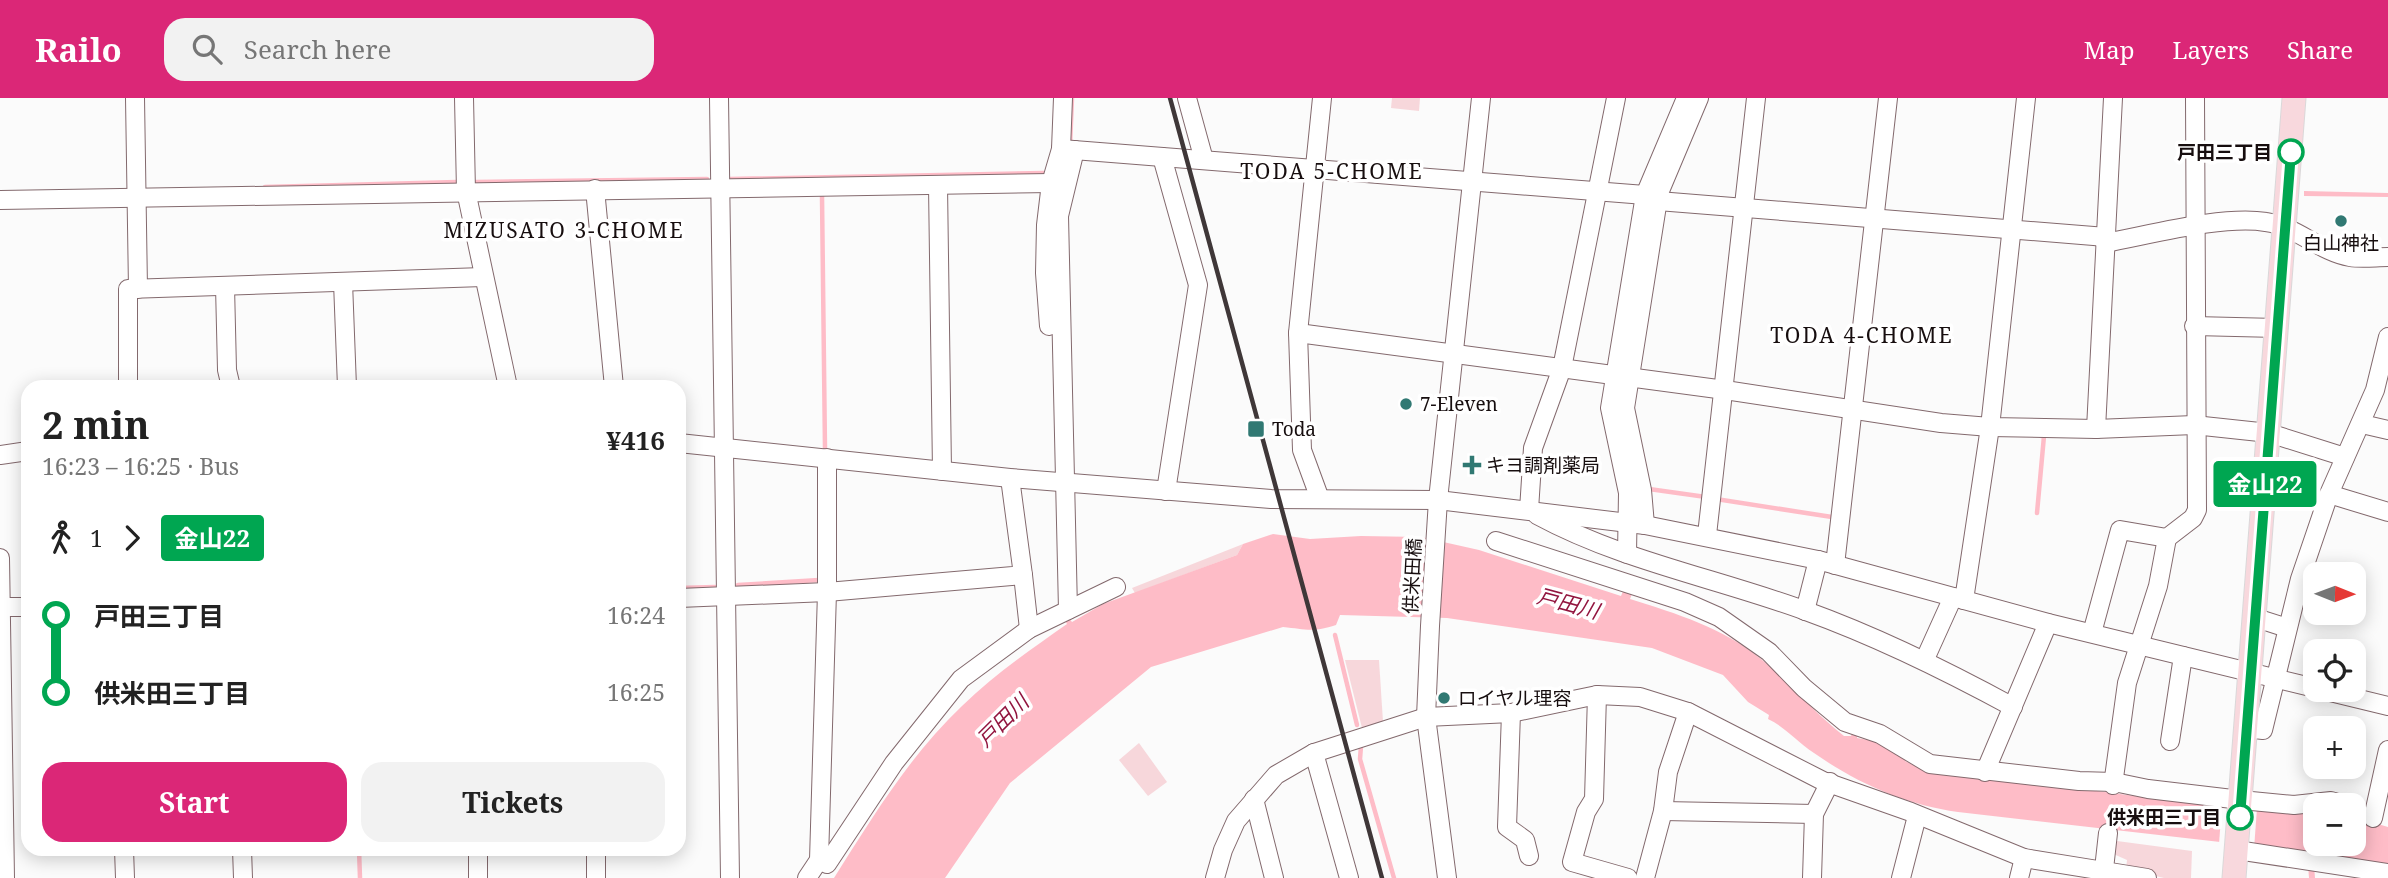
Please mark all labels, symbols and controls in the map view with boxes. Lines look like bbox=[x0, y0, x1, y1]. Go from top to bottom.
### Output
search box bbox=[164, 18, 654, 81]
text: Railo bbox=[35, 27, 122, 72]
icon: search bbox=[188, 30, 226, 68]
text: Search here bbox=[244, 31, 391, 67]
text: Map bbox=[2084, 33, 2135, 66]
text: Layers bbox=[2173, 33, 2249, 66]
text: Share bbox=[2287, 33, 2353, 66]
place label: 戸田三丁目 bbox=[2177, 139, 2272, 165]
marker: 戸田三丁目 bbox=[2278, 139, 2304, 165]
district label: TODA 5-CHOME bbox=[1240, 157, 1424, 185]
marker: 白山神社 bbox=[2333, 213, 2349, 229]
district label: MIZUSATO 3-CHOME bbox=[443, 216, 685, 244]
place label: 白山神社 bbox=[2303, 230, 2379, 256]
district label: TODA 4-CHOME bbox=[1770, 321, 1954, 349]
place label: 7-Eleven bbox=[1420, 391, 1498, 417]
marker: 7-Eleven bbox=[1398, 396, 1414, 412]
text: 2 min bbox=[42, 398, 150, 450]
place label: Toda bbox=[1272, 416, 1316, 442]
marker: Toda bbox=[1246, 419, 1266, 439]
text: ¥416 bbox=[606, 422, 665, 458]
text: 16:23 – 16:25 · Bus bbox=[42, 450, 239, 482]
place label: キヨ調剤薬局 bbox=[1486, 452, 1600, 478]
marker: キヨ調剤薬局 bbox=[1464, 457, 1480, 473]
line badge: 金山22 bbox=[2216, 461, 2314, 507]
text: 金山22 bbox=[2227, 467, 2303, 500]
icon: walk bbox=[42, 519, 80, 557]
icon: forward bbox=[113, 519, 151, 557]
text: 金山22 bbox=[175, 521, 250, 554]
text: 1 bbox=[90, 522, 103, 554]
street label: 供米田橋 bbox=[1397, 537, 1427, 615]
north arrow bbox=[2303, 562, 2366, 625]
map controls bbox=[2303, 562, 2366, 856]
water label: 戸田川 bbox=[1534, 581, 1604, 625]
text: 戸田三丁目 bbox=[94, 598, 224, 634]
text: 16:24 bbox=[607, 599, 665, 631]
button: locate bbox=[2303, 639, 2366, 702]
text: 供米田三丁目 bbox=[94, 675, 250, 711]
text: 16:25 bbox=[607, 676, 665, 708]
place label: ロイヤル理容 bbox=[1458, 685, 1571, 711]
water label: 戸田川 bbox=[970, 687, 1036, 752]
marker: ロイヤル理容 bbox=[1436, 690, 1452, 706]
button: + bbox=[2303, 716, 2366, 779]
button: Start bbox=[42, 762, 347, 842]
button: Tickets bbox=[361, 762, 665, 842]
button: − bbox=[2303, 793, 2366, 856]
place label: 供米田三丁目 bbox=[2107, 804, 2221, 830]
marker: 供米田三丁目 bbox=[2227, 804, 2253, 830]

